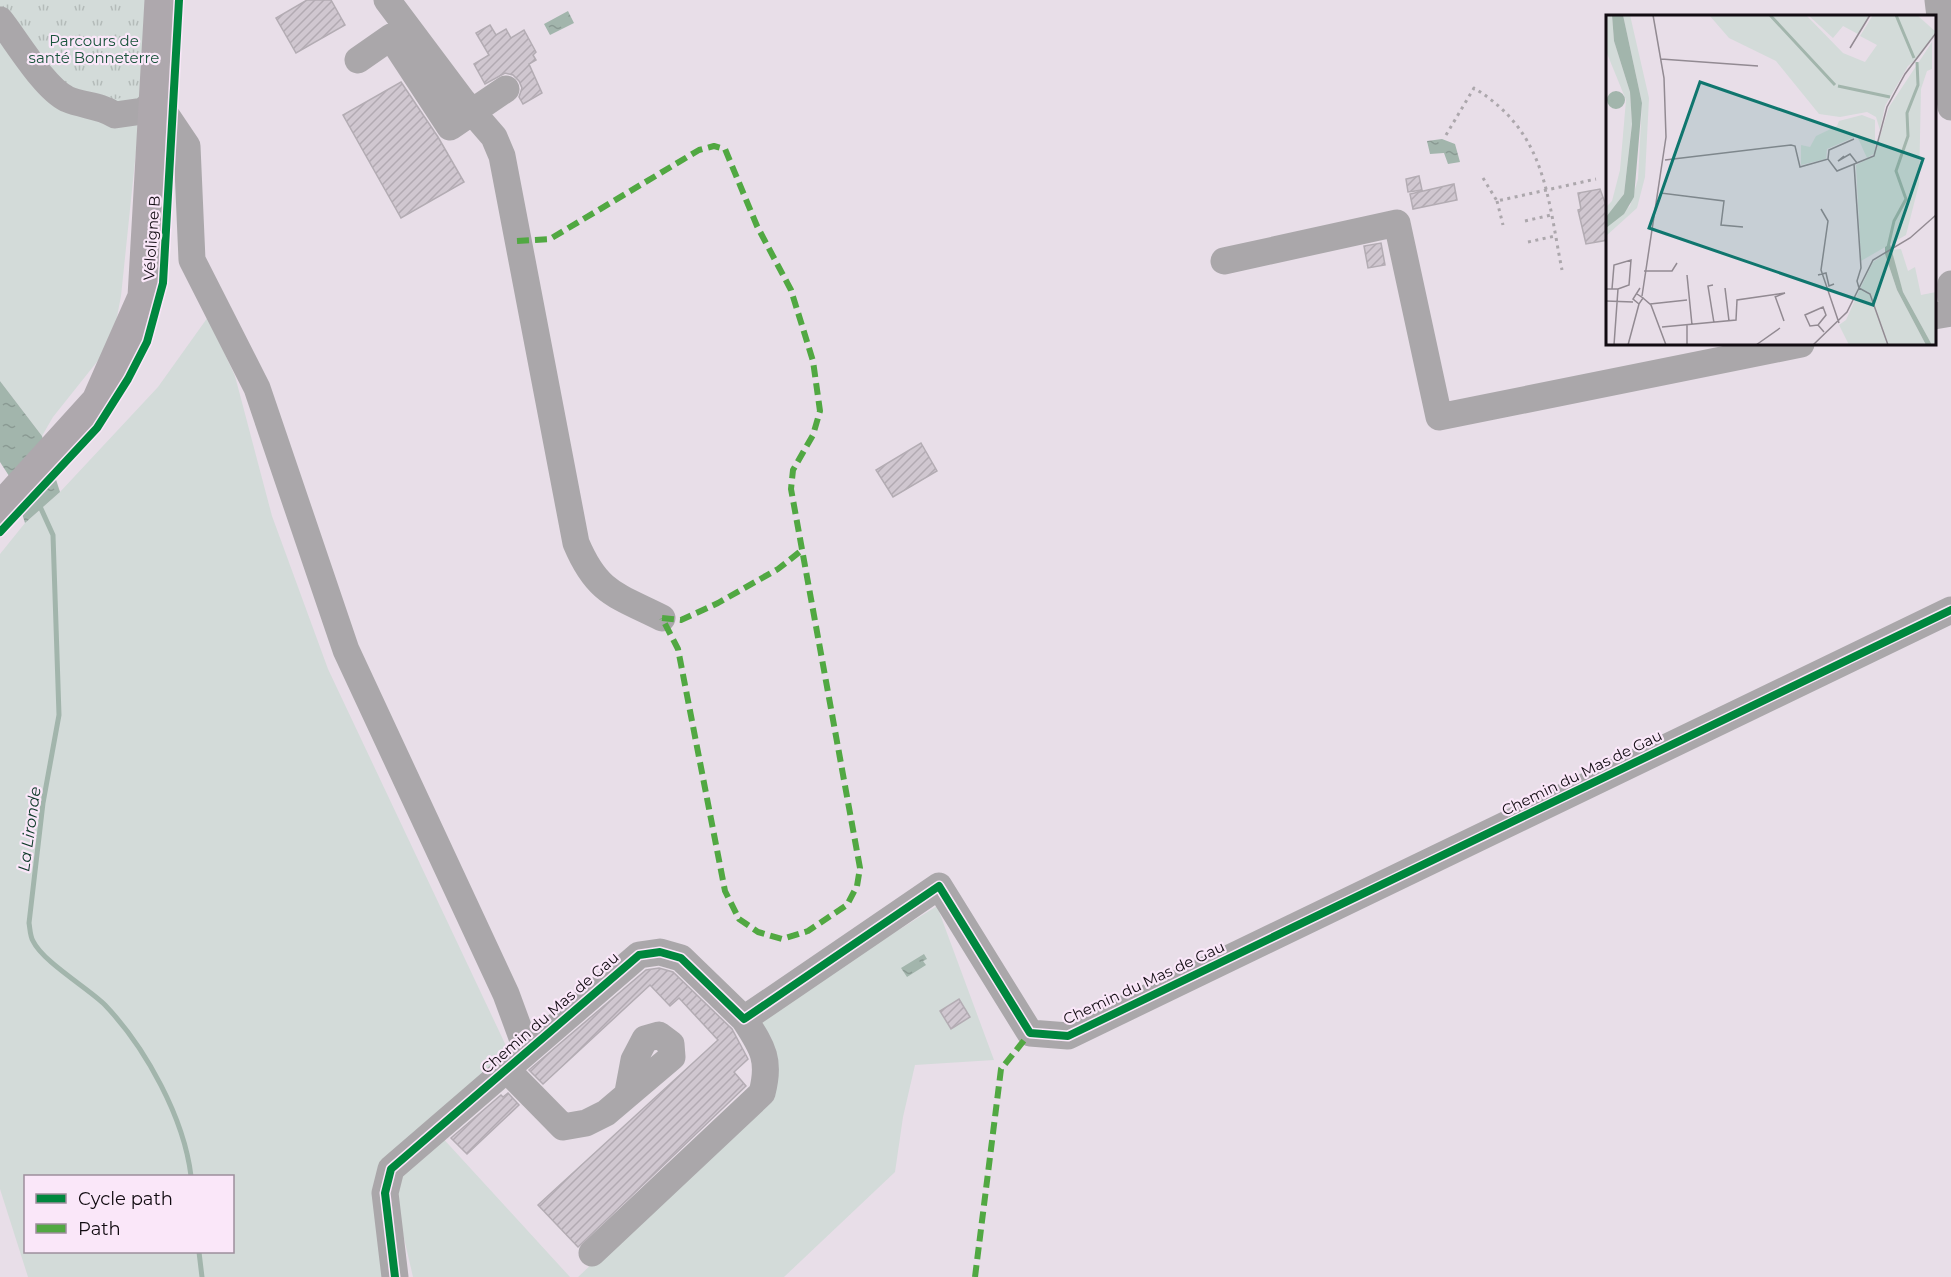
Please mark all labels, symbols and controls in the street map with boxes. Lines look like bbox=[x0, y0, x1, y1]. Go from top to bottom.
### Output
inset map bbox=[1606, 15, 1936, 345]
park label: Parcours de santé Bonneterre bbox=[29, 31, 159, 67]
street label: Véloligne B bbox=[139, 195, 164, 281]
street label: Chemin du Mas de Gau bbox=[1498, 725, 1665, 820]
water label: La Lironde bbox=[14, 785, 45, 873]
street label: Chemin du Mas de Gau bbox=[1060, 937, 1228, 1028]
street label: Chemin du Mas de Gau bbox=[477, 948, 622, 1078]
legend bbox=[24, 1175, 234, 1253]
text: Cycle path bbox=[78, 1188, 173, 1210]
text: Path bbox=[78, 1218, 121, 1240]

